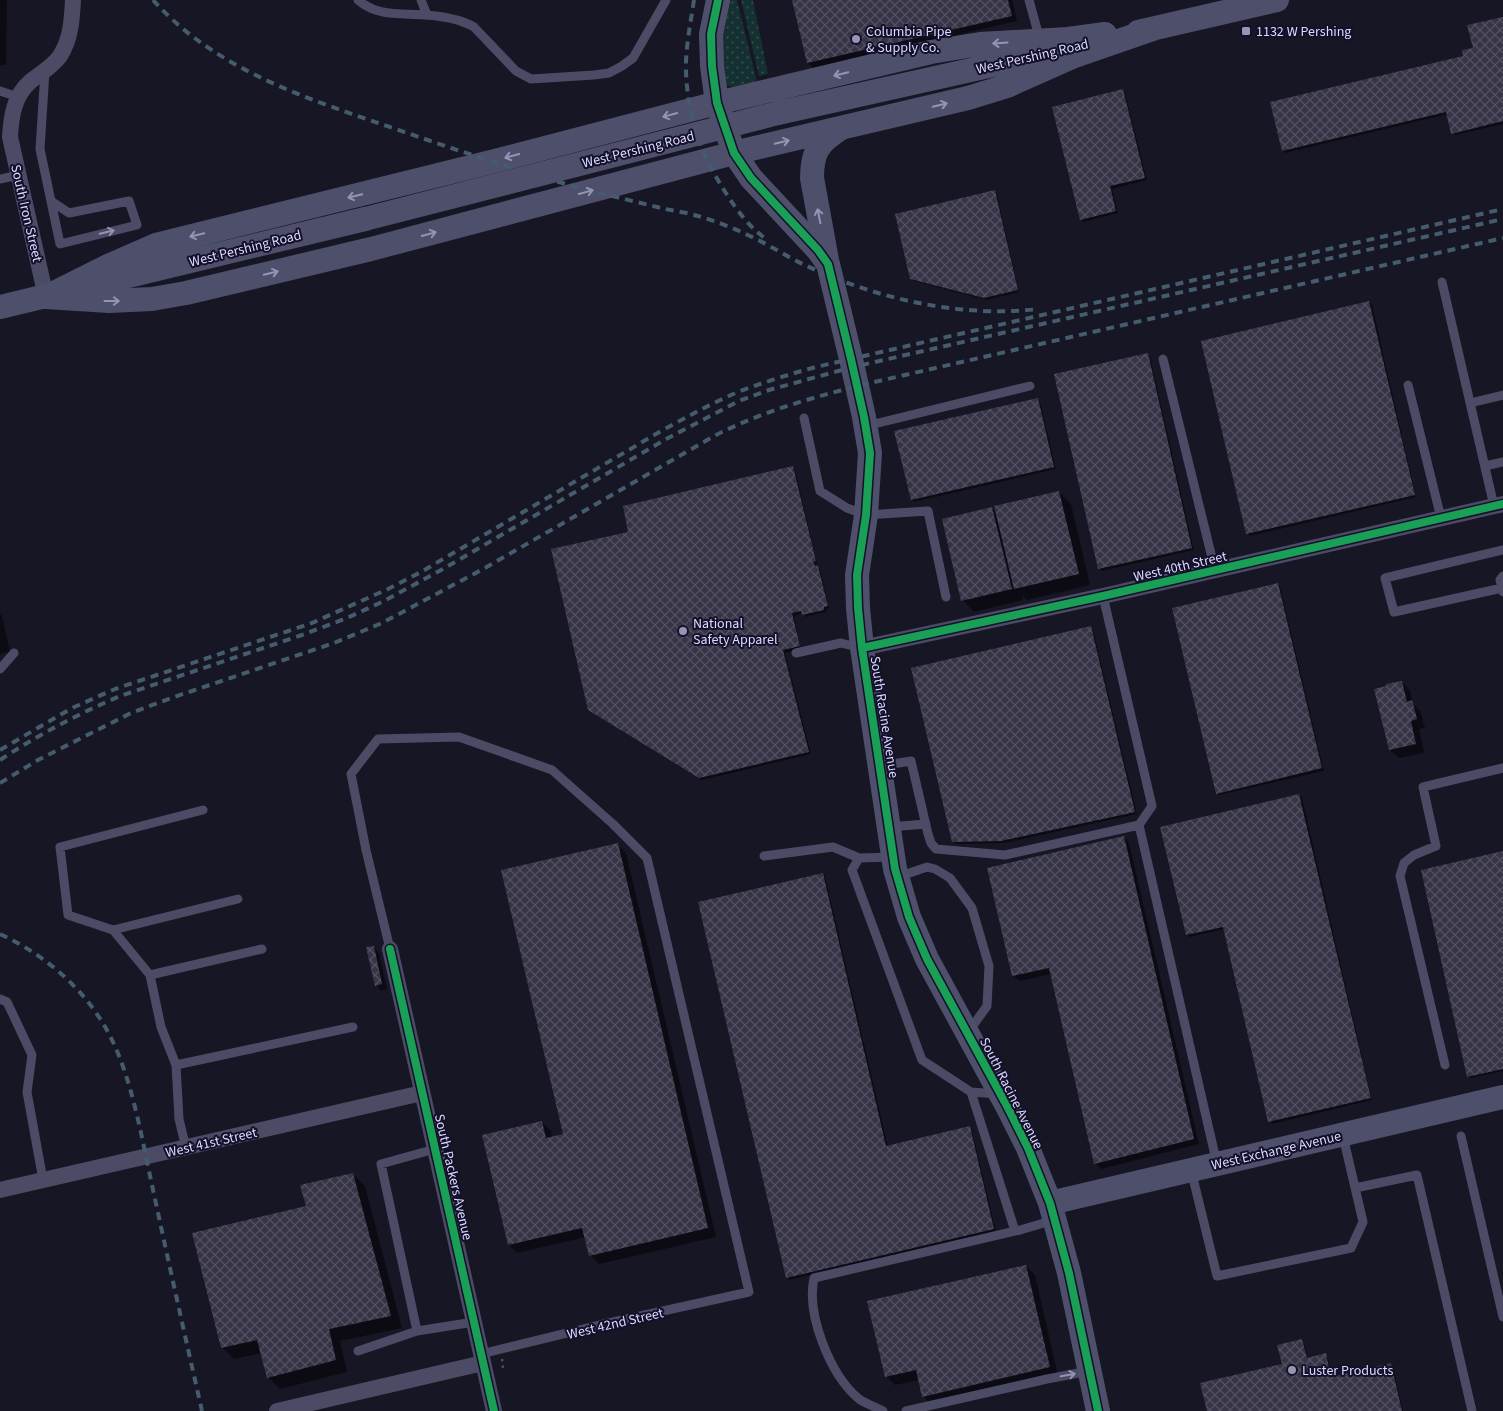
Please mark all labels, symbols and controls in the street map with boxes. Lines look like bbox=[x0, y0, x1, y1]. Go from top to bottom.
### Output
place label: Columbia Pipe & Supply Co. bbox=[866, 22, 952, 58]
place label: 1132 W Pershing bbox=[1256, 22, 1351, 42]
marker: 1132 W Pershing bbox=[1240, 25, 1252, 37]
marker: Columbia Pipe & Supply Co. bbox=[850, 33, 862, 45]
street label: West Pershing Road bbox=[974, 34, 1090, 80]
one-way arrow bbox=[993, 39, 1009, 48]
one-way arrow bbox=[834, 70, 850, 79]
one-way arrow bbox=[931, 100, 947, 109]
one-way arrow bbox=[662, 111, 678, 120]
street label: West Pershing Road bbox=[580, 126, 696, 174]
one-way arrow bbox=[773, 137, 789, 146]
one-way arrow bbox=[505, 152, 521, 161]
street label: South Iron Street bbox=[5, 163, 47, 264]
one-way arrow bbox=[578, 187, 594, 196]
one-way arrow bbox=[347, 192, 363, 201]
one-way arrow bbox=[813, 209, 823, 225]
street label: West Pershing Road bbox=[187, 225, 303, 273]
one-way arrow bbox=[99, 227, 115, 236]
one-way arrow bbox=[421, 228, 437, 238]
one-way arrow bbox=[190, 231, 206, 240]
one-way arrow bbox=[263, 268, 279, 277]
one-way arrow bbox=[104, 296, 120, 306]
street label: West 40th Street bbox=[1132, 546, 1229, 587]
place label: National Safety Apparel bbox=[693, 614, 778, 650]
marker: National Safety Apparel bbox=[677, 625, 689, 637]
street label: South Racine Avenue bbox=[865, 655, 904, 780]
street label: South Racine Avenue bbox=[974, 1034, 1048, 1153]
street label: South Packers Avenue bbox=[429, 1112, 477, 1242]
street label: West 41st Street bbox=[164, 1123, 259, 1163]
street label: West Exchange Avenue bbox=[1209, 1126, 1343, 1176]
street label: West 42nd Street bbox=[565, 1303, 666, 1345]
place label: Luster Products bbox=[1302, 1361, 1393, 1381]
marker: Luster Products bbox=[1286, 1364, 1298, 1376]
one-way arrow bbox=[1060, 1369, 1076, 1379]

